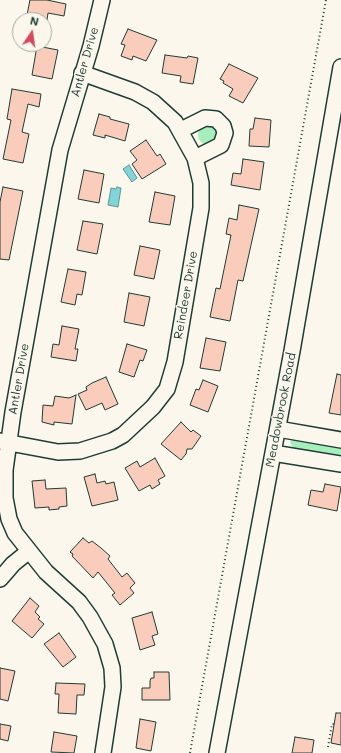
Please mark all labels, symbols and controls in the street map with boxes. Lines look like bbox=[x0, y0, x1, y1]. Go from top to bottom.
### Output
north arrow bbox=[12, 12, 52, 52]
text: N bbox=[29, 13, 40, 29]
street label: Antler Drive bbox=[68, 25, 102, 99]
street label: Reindeer Drive bbox=[171, 250, 201, 340]
street label: Antler Drive bbox=[6, 342, 32, 416]
street label: Meadowbrook Road bbox=[263, 351, 299, 469]

